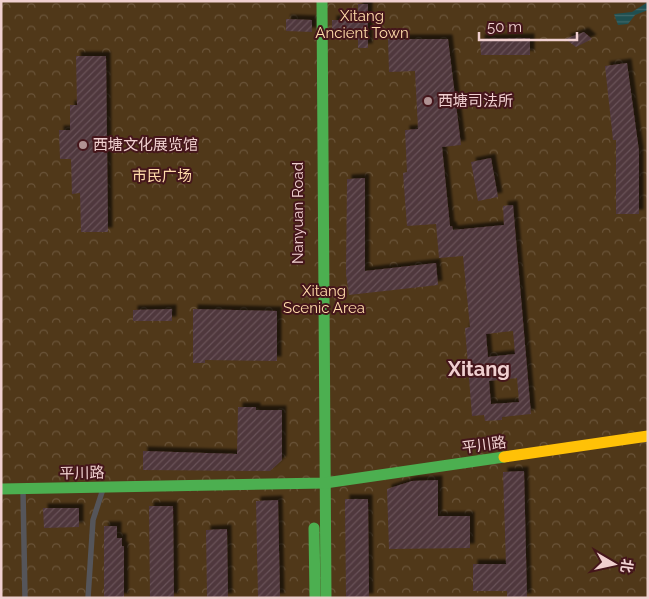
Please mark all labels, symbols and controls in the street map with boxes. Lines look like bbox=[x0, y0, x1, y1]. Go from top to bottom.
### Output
park label: Xitang Ancient Town bbox=[315, 7, 409, 42]
scale bar bbox=[479, 10, 576, 42]
text: 50 m bbox=[487, 18, 522, 36]
place label: 西塘司法所 bbox=[438, 92, 513, 110]
marker: 西塘司法所 bbox=[422, 95, 434, 107]
place label: 西塘文化展览馆 bbox=[93, 136, 198, 154]
marker: 西塘文化展览馆 bbox=[77, 139, 89, 151]
street label: Nanyuan Road bbox=[289, 162, 307, 264]
park label: 市民广场 bbox=[132, 167, 192, 185]
park label: Xitang Scenic Area bbox=[283, 282, 365, 317]
district label: Xitang bbox=[447, 357, 510, 381]
street label: 平川路 bbox=[460, 433, 508, 457]
street label: 平川路 bbox=[59, 464, 105, 482]
north arrow bbox=[589, 539, 639, 589]
text: 北 bbox=[618, 558, 636, 574]

